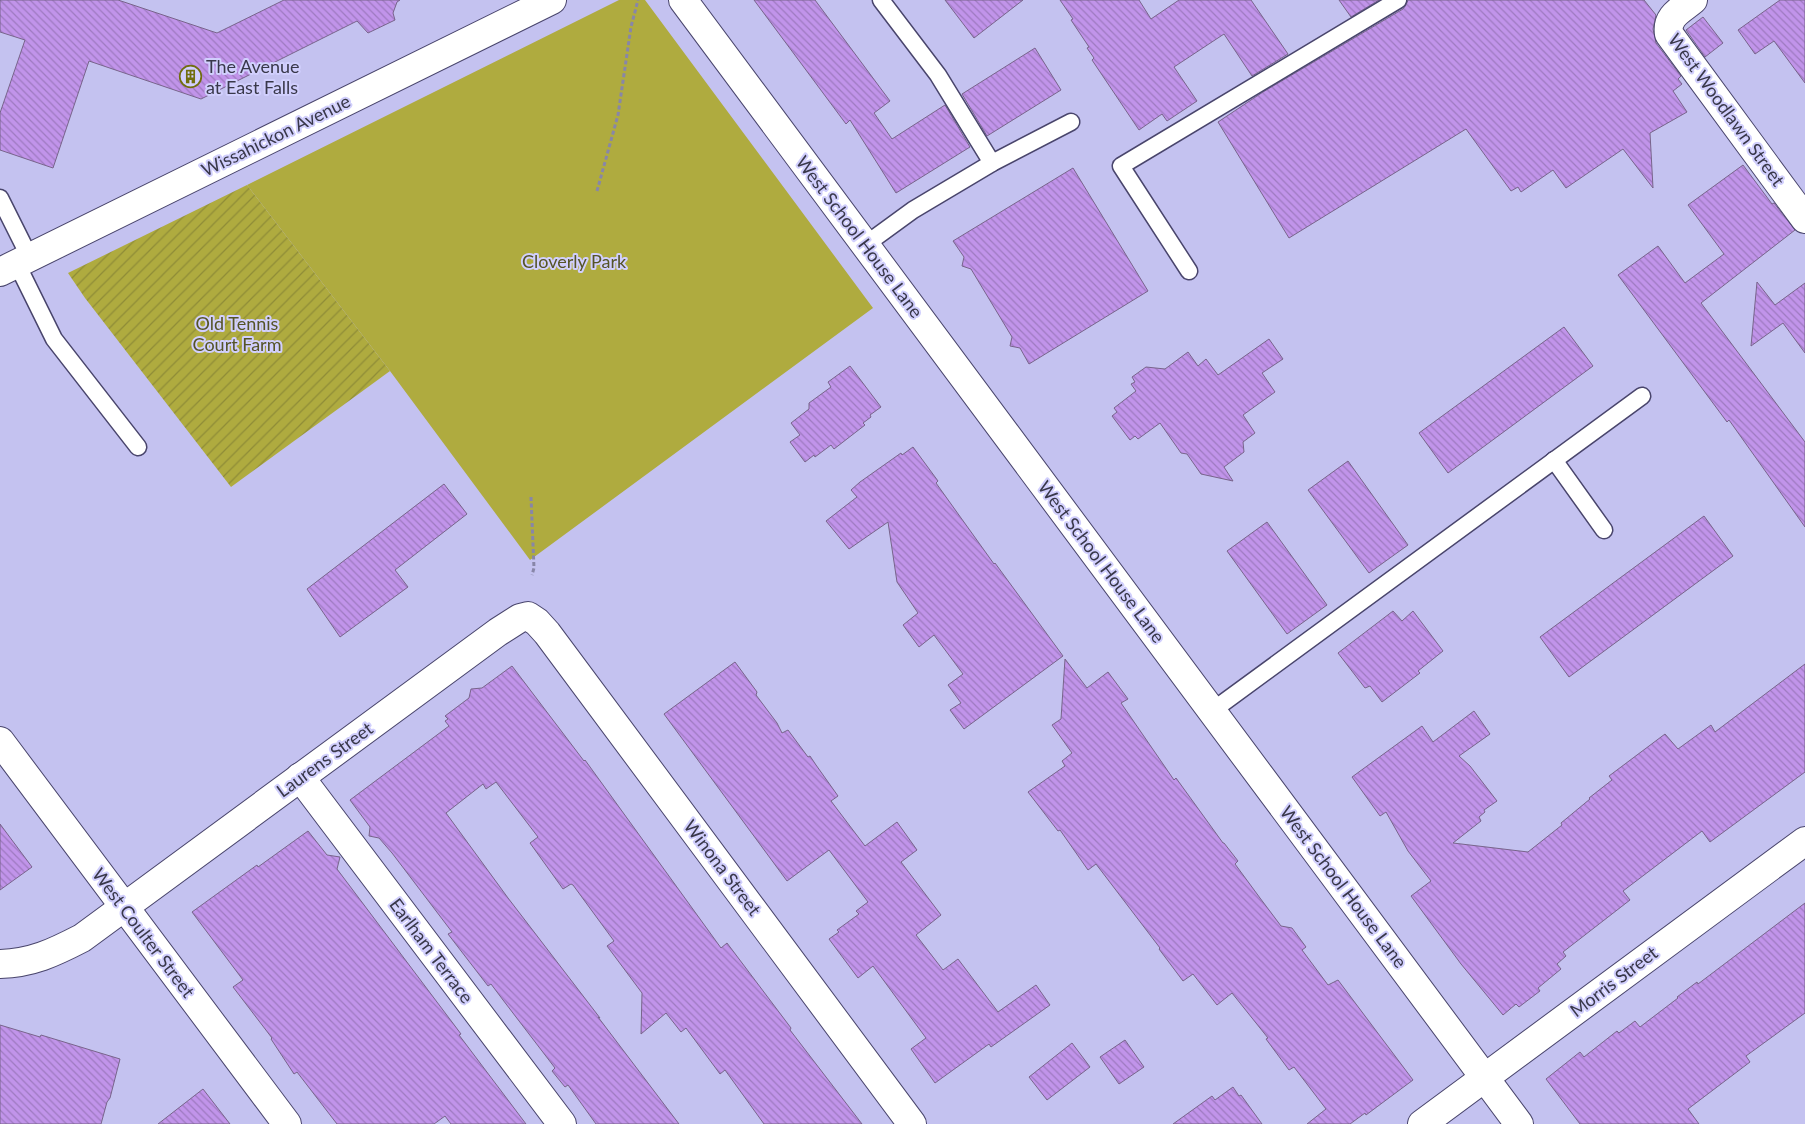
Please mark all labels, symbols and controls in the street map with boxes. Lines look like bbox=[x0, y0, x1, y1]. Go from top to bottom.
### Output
street label: West Woodlawn Street bbox=[1664, 29, 1790, 190]
place label: The Avenue at East Falls bbox=[206, 55, 300, 98]
building icon: The Avenue at East Falls bbox=[178, 65, 202, 89]
street label: Wissahickon Avenue bbox=[198, 90, 354, 181]
street label: West School House Lane bbox=[792, 151, 928, 322]
park label: Cloverly Park bbox=[522, 250, 627, 272]
park label: Old Tennis Court Farm bbox=[193, 312, 281, 355]
street label: West School House Lane bbox=[1034, 476, 1170, 647]
street label: Laurens Street bbox=[272, 717, 377, 802]
street label: West School House Lane bbox=[1276, 801, 1412, 972]
street label: Winona Street bbox=[680, 815, 766, 920]
street label: West Coulter Street bbox=[88, 863, 200, 1002]
street label: Earlham Terrace bbox=[385, 894, 478, 1007]
street label: Morris Street bbox=[1565, 941, 1662, 1021]

